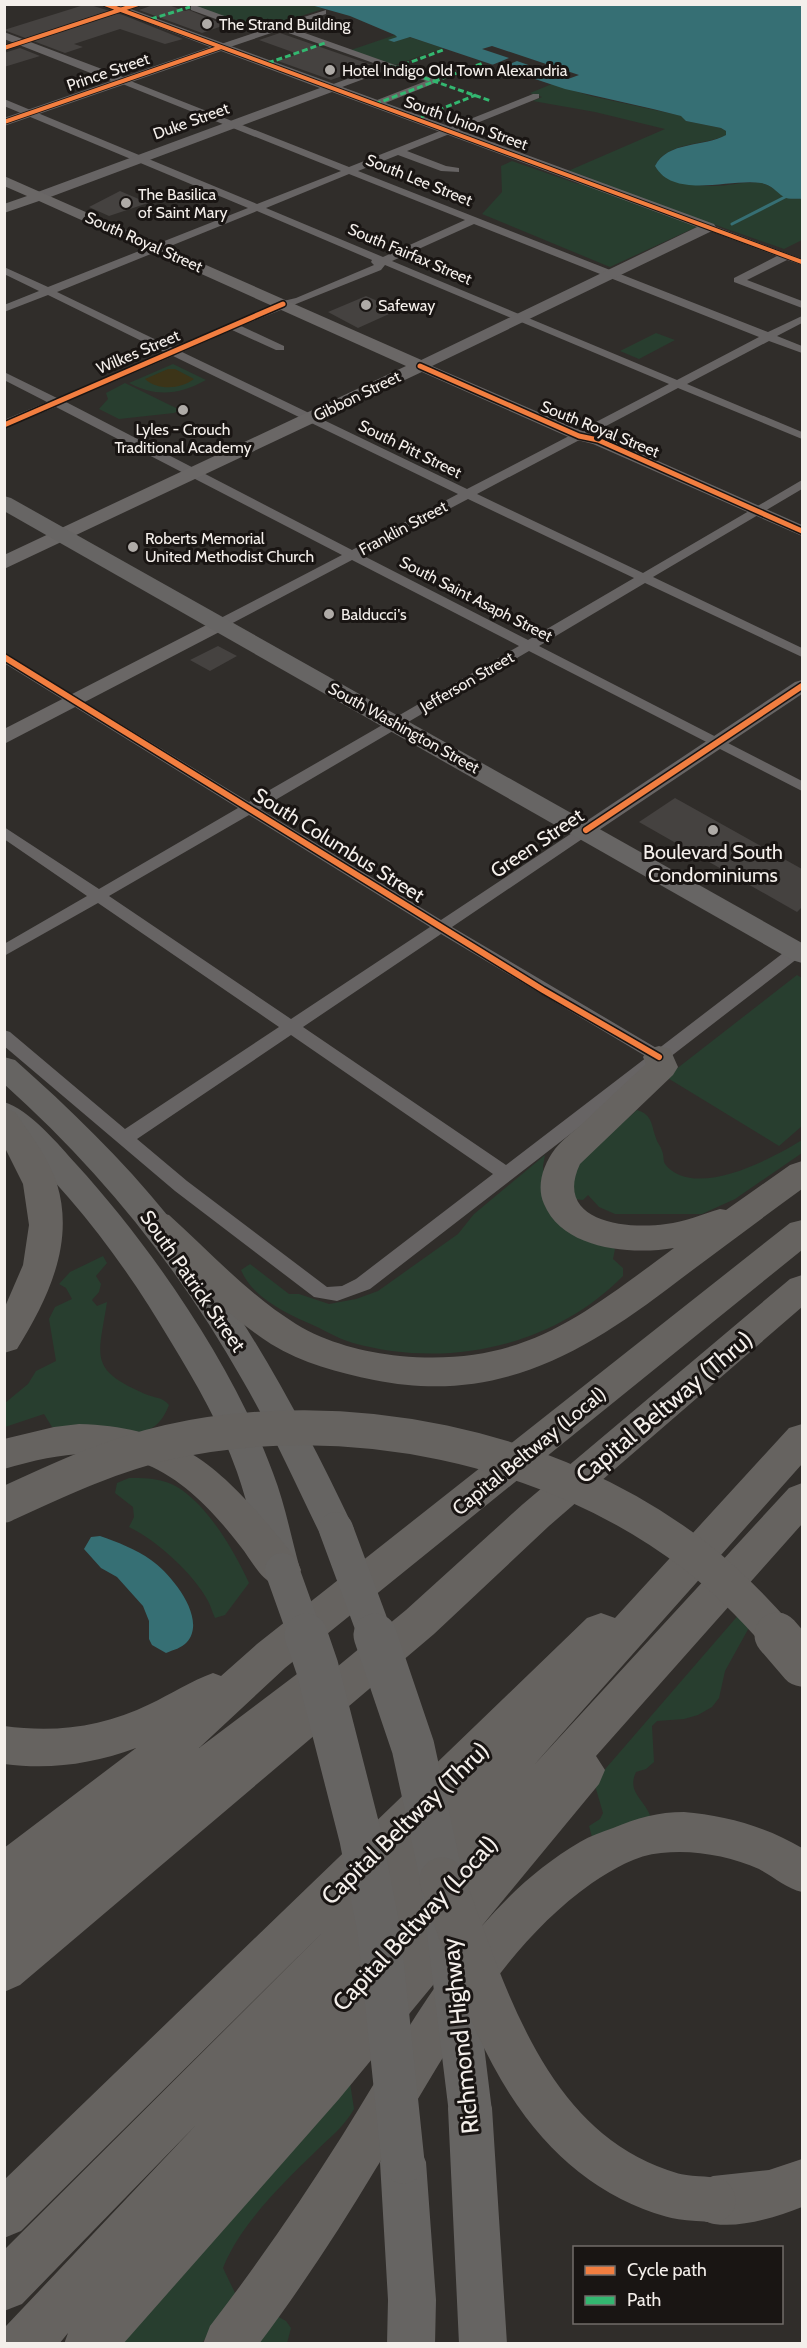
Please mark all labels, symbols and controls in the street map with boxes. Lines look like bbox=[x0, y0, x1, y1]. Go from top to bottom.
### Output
place label: The Strand Building bbox=[219, 15, 352, 34]
marker: The Strand Building bbox=[200, 17, 214, 31]
street label: Prince Street bbox=[64, 49, 153, 95]
place label: Hotel Indigo Old Town Alexandria bbox=[342, 61, 568, 80]
marker: Hotel Indigo Old Town Alexandria bbox=[323, 63, 337, 77]
street label: South Union Street bbox=[402, 92, 531, 154]
street label: Duke Street bbox=[150, 98, 232, 144]
street label: South Lee Street bbox=[363, 150, 476, 210]
place label: The Basilica of Saint Mary bbox=[138, 185, 228, 222]
marker: The Basilica of Saint Mary bbox=[119, 196, 133, 210]
street label: South Royal Street bbox=[82, 208, 206, 277]
street label: South Fairfax Street bbox=[345, 219, 475, 289]
place label: Safeway bbox=[378, 296, 435, 315]
marker: Safeway bbox=[359, 298, 373, 312]
street label: Wilkes Street bbox=[94, 326, 183, 378]
street label: Gibbon Street bbox=[310, 367, 404, 425]
street label: South Royal Street bbox=[538, 397, 663, 462]
marker: Lyles - Crouch Traditional Academy bbox=[176, 403, 190, 417]
street label: South Pitt Street bbox=[355, 416, 465, 482]
place label: Lyles - Crouch Traditional Academy bbox=[114, 420, 252, 457]
street label: Franklin Street bbox=[356, 497, 451, 559]
place label: Roberts Memorial United Methodist Church bbox=[145, 529, 314, 566]
marker: Roberts Memorial United Methodist Church bbox=[126, 540, 140, 554]
street label: South Saint Asaph Street bbox=[396, 552, 556, 646]
place label: Balducci's bbox=[341, 605, 407, 624]
marker: Balducci's bbox=[322, 607, 336, 621]
street label: Jefferson Street bbox=[416, 647, 518, 717]
street label: South Washington Street bbox=[325, 679, 483, 778]
street label: South Columbus Street bbox=[249, 783, 429, 907]
street label: Green Street bbox=[486, 803, 588, 883]
marker: Boulevard South Condominiums bbox=[706, 823, 720, 837]
place label: Boulevard South Condominiums bbox=[643, 840, 783, 887]
street label: South Patrick Street bbox=[135, 1206, 251, 1357]
street label: Capital Beltway (Thru) bbox=[570, 1325, 758, 1489]
street label: Capital Beltway (Local) bbox=[447, 1382, 611, 1520]
street label: Capital Beltway (Thru) bbox=[315, 1736, 495, 1910]
street label: Capital Beltway (Local) bbox=[326, 1829, 504, 2017]
street label: Richmond Highway bbox=[435, 1937, 485, 2135]
legend bbox=[573, 2246, 783, 2324]
text: Cycle path bbox=[627, 2259, 707, 2281]
text: Path bbox=[627, 2289, 661, 2311]

